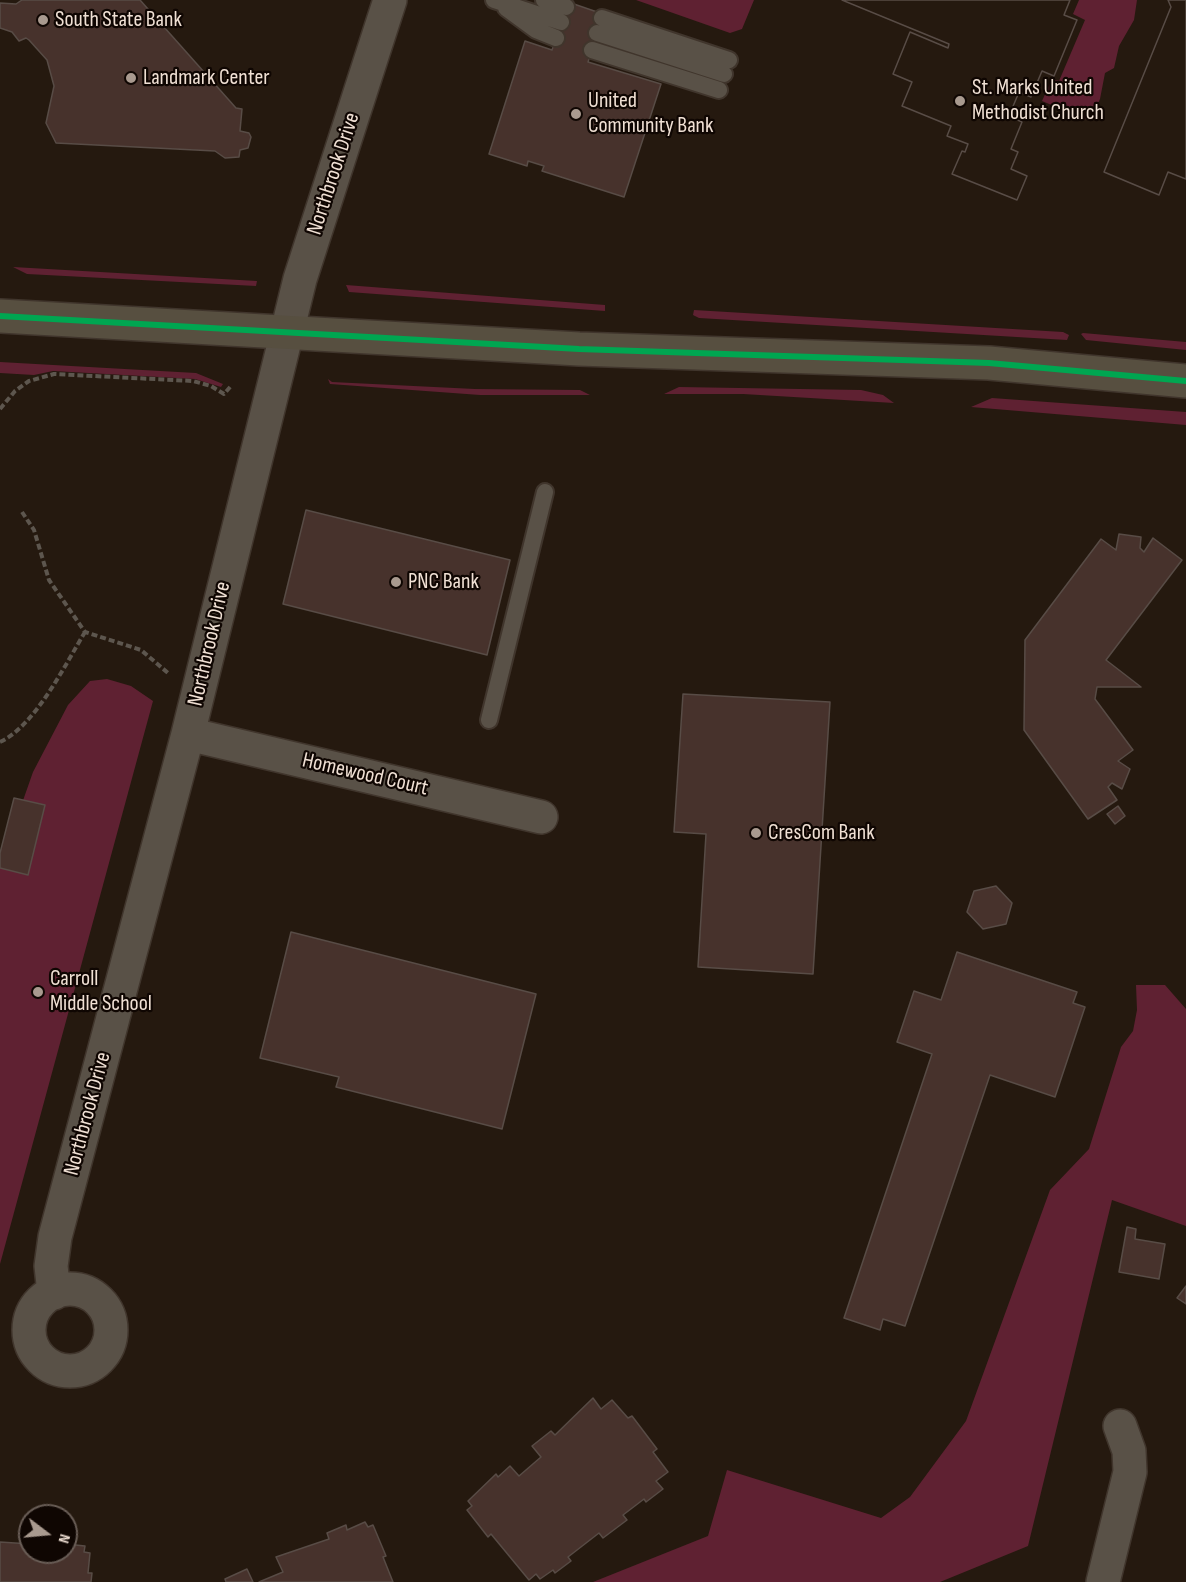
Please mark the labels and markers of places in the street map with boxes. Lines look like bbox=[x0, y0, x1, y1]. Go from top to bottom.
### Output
place label: South State Bank bbox=[55, 7, 182, 33]
marker: South State Bank bbox=[36, 13, 50, 27]
place label: Landmark Center bbox=[143, 65, 270, 91]
marker: Landmark Center bbox=[124, 71, 138, 85]
place label: St. Marks United Methodist Church bbox=[972, 75, 1104, 126]
place label: United Community Bank bbox=[588, 88, 713, 140]
marker: St. Marks United Methodist Church bbox=[953, 94, 967, 108]
marker: United Community Bank bbox=[569, 107, 583, 121]
place label: PNC Bank bbox=[408, 569, 479, 595]
marker: PNC Bank bbox=[389, 575, 403, 589]
place label: CresCom Bank bbox=[768, 820, 875, 846]
marker: CresCom Bank bbox=[749, 826, 763, 840]
place label: Carroll Middle School bbox=[50, 966, 152, 1017]
marker: Carroll Middle School bbox=[31, 985, 45, 999]

